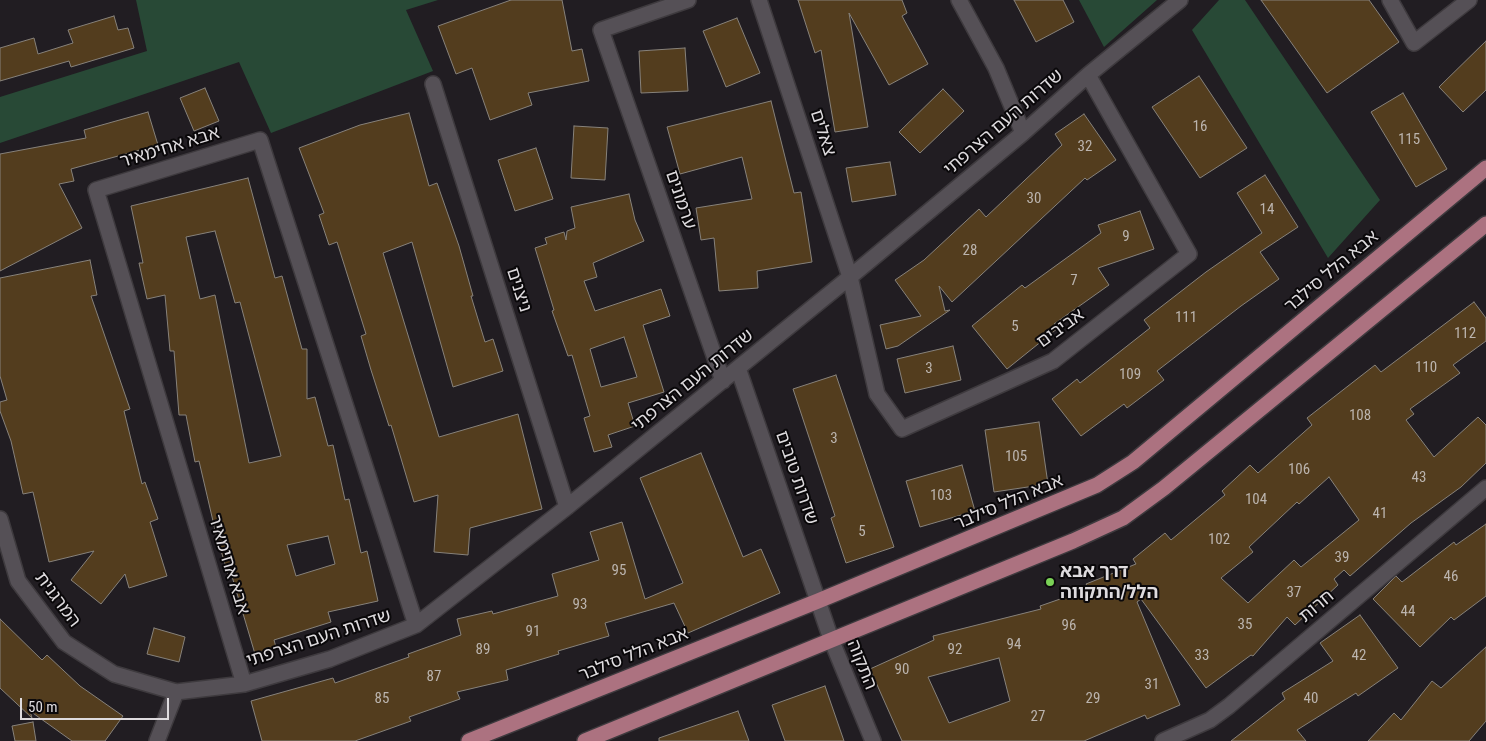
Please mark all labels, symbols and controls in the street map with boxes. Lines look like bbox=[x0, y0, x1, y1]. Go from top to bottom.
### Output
street label: שדרות העם הצרפתי bbox=[940, 65, 1068, 181]
street label: צאלים bbox=[804, 107, 840, 159]
house number: 16 bbox=[1193, 118, 1207, 136]
street label: אבא אחימאיר bbox=[118, 123, 222, 173]
house number: 115 bbox=[1398, 131, 1420, 149]
house number: 32 bbox=[1078, 138, 1092, 156]
street label: ערמונים bbox=[660, 168, 700, 232]
house number: 30 bbox=[1027, 190, 1041, 208]
house number: 14 bbox=[1260, 201, 1274, 219]
street label: אבא הלל סילבר bbox=[1281, 226, 1383, 318]
house number: 9 bbox=[1122, 228, 1130, 246]
house number: 28 bbox=[963, 242, 977, 260]
street label: ניצנים bbox=[501, 265, 535, 315]
house number: 7 bbox=[1070, 272, 1078, 290]
street label: אביבים bbox=[1033, 305, 1089, 353]
house number: 111 bbox=[1175, 309, 1197, 327]
house number: 5 bbox=[1011, 318, 1019, 336]
street label: שדרות העם הצרפתי bbox=[628, 325, 758, 437]
house number: 112 bbox=[1454, 325, 1476, 343]
house number: 110 bbox=[1415, 359, 1437, 377]
house number: 3 bbox=[925, 360, 933, 378]
house number: 109 bbox=[1119, 366, 1141, 384]
house number: 108 bbox=[1349, 407, 1371, 425]
street label: שדרות טובים bbox=[770, 428, 822, 528]
house number: 3 bbox=[830, 430, 838, 448]
house number: 105 bbox=[1005, 448, 1027, 466]
house number: 106 bbox=[1288, 461, 1310, 479]
house number: 43 bbox=[1412, 469, 1426, 487]
street label: אבא הלל סילבר bbox=[951, 470, 1067, 536]
house number: 103 bbox=[930, 487, 952, 505]
house number: 104 bbox=[1245, 491, 1267, 509]
house number: 41 bbox=[1373, 505, 1387, 523]
street label: אבא אחימאיר bbox=[203, 513, 253, 617]
house number: 5 bbox=[858, 523, 866, 541]
house number: 102 bbox=[1208, 531, 1230, 549]
house number: 39 bbox=[1335, 549, 1349, 567]
place label: דרך אבא הלל/התקווה bbox=[1060, 561, 1158, 604]
house number: 95 bbox=[612, 562, 626, 580]
street label: המרגנית bbox=[29, 568, 85, 632]
house number: 46 bbox=[1444, 568, 1458, 586]
marker: דרך אבא הלל/התקווה bbox=[1044, 576, 1056, 588]
house number: 37 bbox=[1287, 584, 1301, 602]
street label: חרות bbox=[1295, 586, 1339, 628]
house number: 93 bbox=[573, 596, 587, 614]
house number: 44 bbox=[1401, 603, 1415, 621]
street label: שדרות העם הצרפתי bbox=[244, 605, 394, 673]
house number: 35 bbox=[1238, 616, 1252, 634]
house number: 96 bbox=[1062, 617, 1076, 635]
house number: 91 bbox=[526, 623, 540, 641]
street label: אבא הלל סילבר bbox=[576, 623, 692, 687]
house number: 94 bbox=[1007, 636, 1021, 654]
street label: התקוה bbox=[841, 637, 881, 693]
house number: 89 bbox=[476, 641, 490, 659]
house number: 92 bbox=[948, 641, 962, 659]
house number: 33 bbox=[1195, 647, 1209, 665]
house number: 42 bbox=[1352, 647, 1366, 665]
house number: 90 bbox=[895, 661, 909, 679]
house number: 87 bbox=[427, 668, 441, 686]
house number: 31 bbox=[1145, 676, 1159, 694]
scale bar bbox=[22, 688, 171, 720]
house number: 85 bbox=[375, 690, 389, 708]
house number: 29 bbox=[1086, 690, 1100, 708]
house number: 40 bbox=[1304, 690, 1318, 708]
text: 50 m bbox=[28, 698, 58, 716]
house number: 27 bbox=[1031, 708, 1045, 726]

